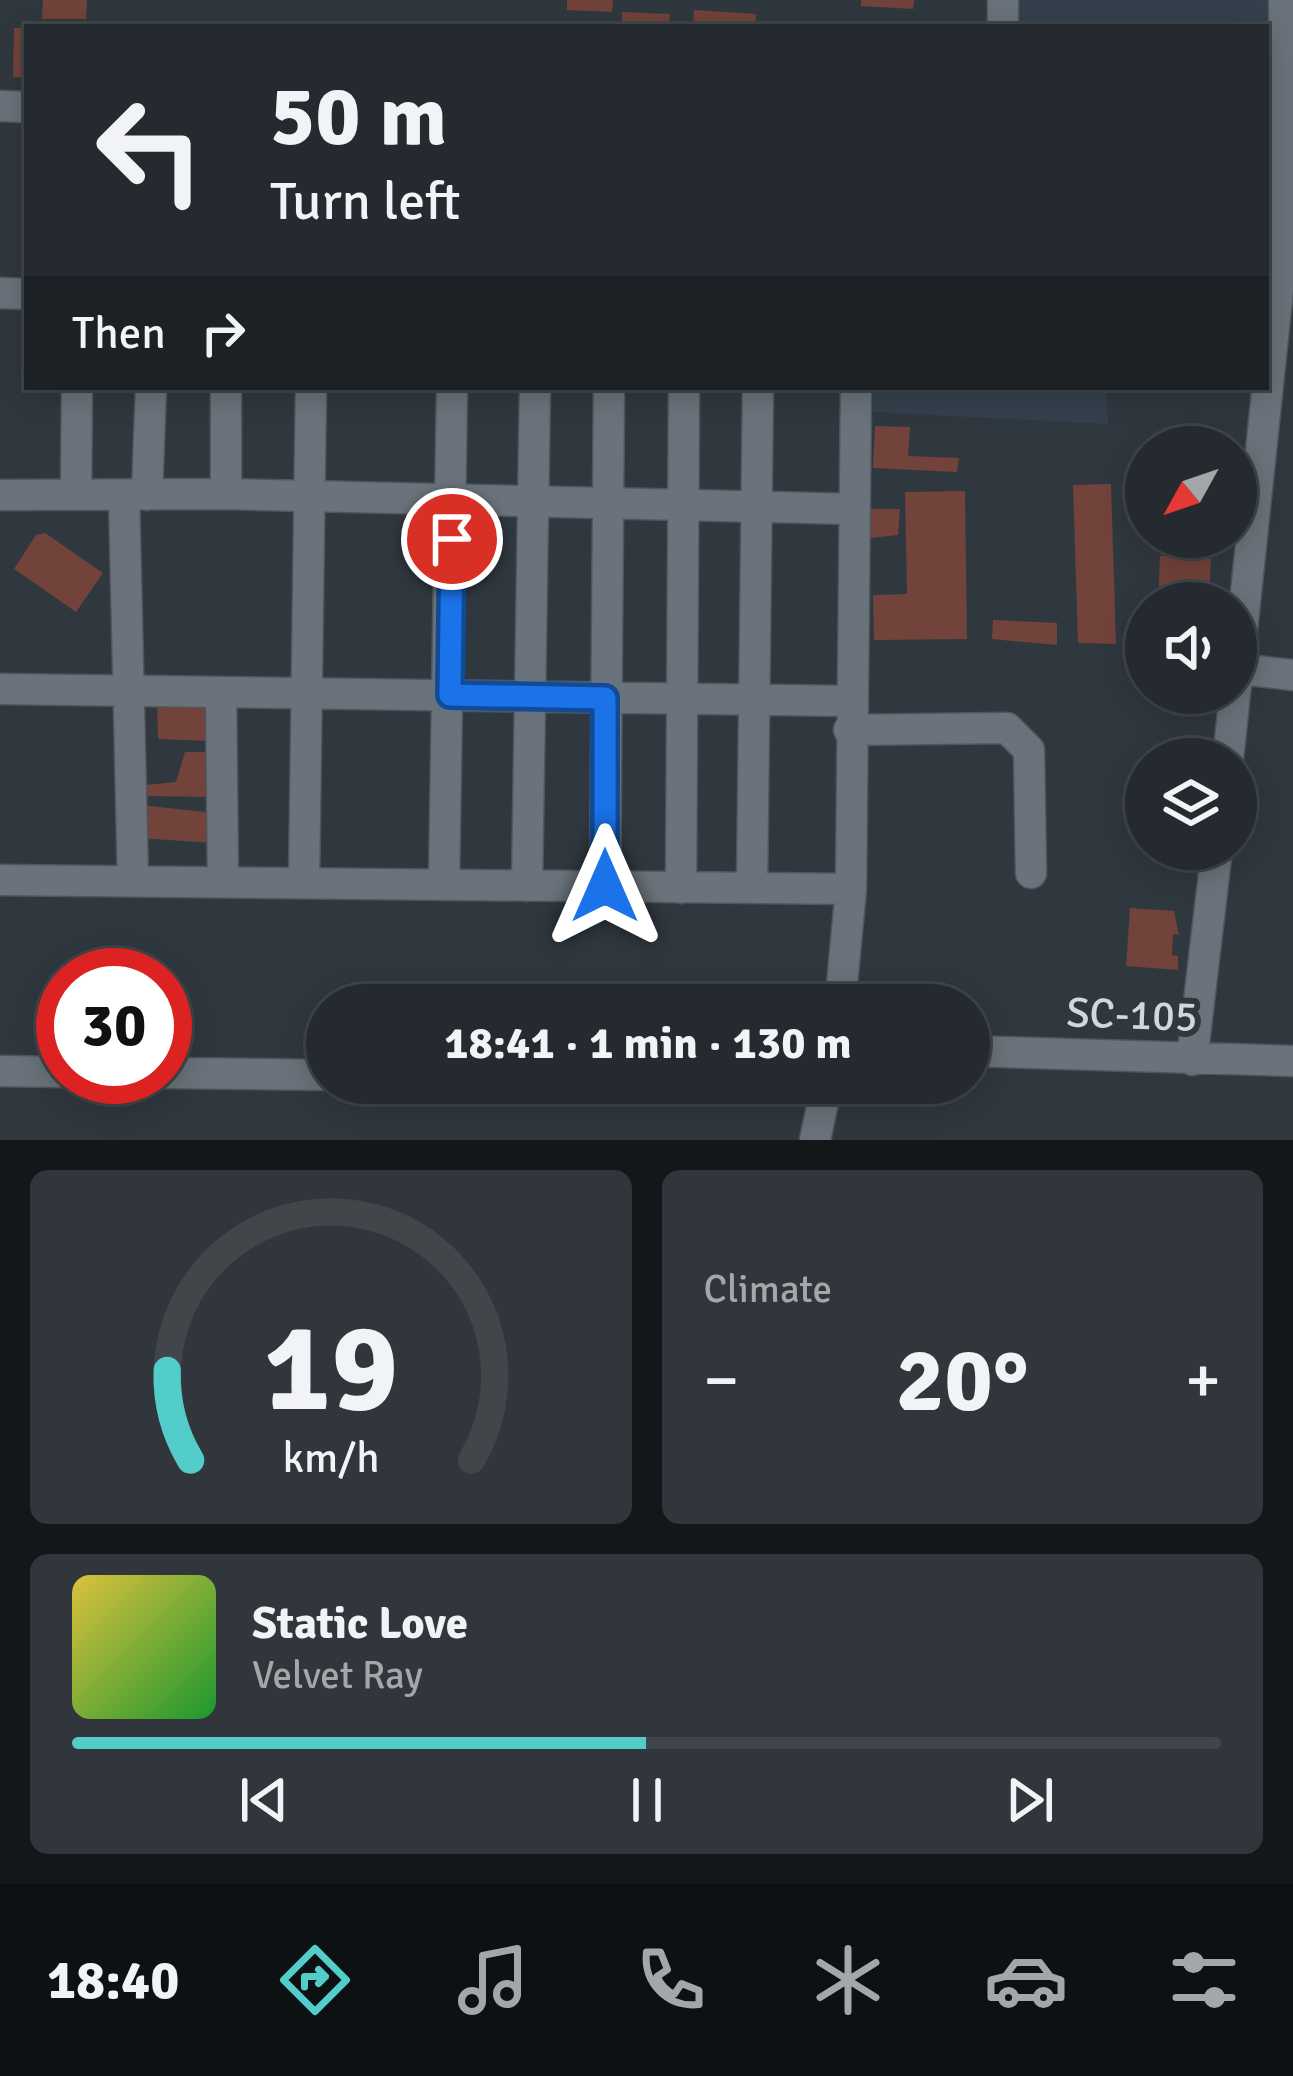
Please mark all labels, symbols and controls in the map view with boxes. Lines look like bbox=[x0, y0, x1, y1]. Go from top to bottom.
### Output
text: 50 m bbox=[270, 65, 447, 169]
icon: left bbox=[72, 72, 228, 228]
text: Turn left bbox=[270, 168, 460, 235]
icon: right bbox=[190, 300, 256, 366]
text: Then bbox=[72, 306, 166, 361]
north arrow bbox=[1125, 426, 1257, 558]
map controls bbox=[1125, 426, 1257, 870]
pin bbox=[401, 488, 503, 590]
icon: arrive bbox=[419, 506, 485, 572]
button: sound bbox=[1125, 582, 1257, 714]
button: layers bbox=[1125, 738, 1257, 870]
position arrow bbox=[542, 823, 668, 949]
speed limit sign: 30 bbox=[36, 948, 192, 1104]
street label: SC-105 bbox=[1066, 987, 1198, 1043]
text: 18:41 · 1 min · 130 m bbox=[444, 1016, 852, 1071]
text: Climate bbox=[704, 1265, 832, 1313]
text: 19 bbox=[263, 1292, 398, 1445]
text: 20° bbox=[896, 1325, 1029, 1436]
text: − bbox=[704, 1340, 739, 1421]
text: + bbox=[1185, 1340, 1221, 1421]
text: km/h bbox=[282, 1432, 379, 1485]
text: Static Love bbox=[252, 1596, 468, 1651]
text: Velvet Ray bbox=[252, 1651, 423, 1699]
icon: previous bbox=[231, 1767, 297, 1833]
icon: pause bbox=[614, 1767, 680, 1833]
icon: next bbox=[997, 1767, 1063, 1833]
icon: directions bbox=[273, 1938, 357, 2022]
icon: music bbox=[451, 1938, 535, 2022]
icon: phone bbox=[629, 1938, 713, 2022]
icon: climate bbox=[806, 1938, 890, 2022]
icon: car bbox=[984, 1938, 1068, 2022]
icon: filters bbox=[1162, 1938, 1246, 2022]
text: 18:40 bbox=[47, 1947, 179, 2014]

